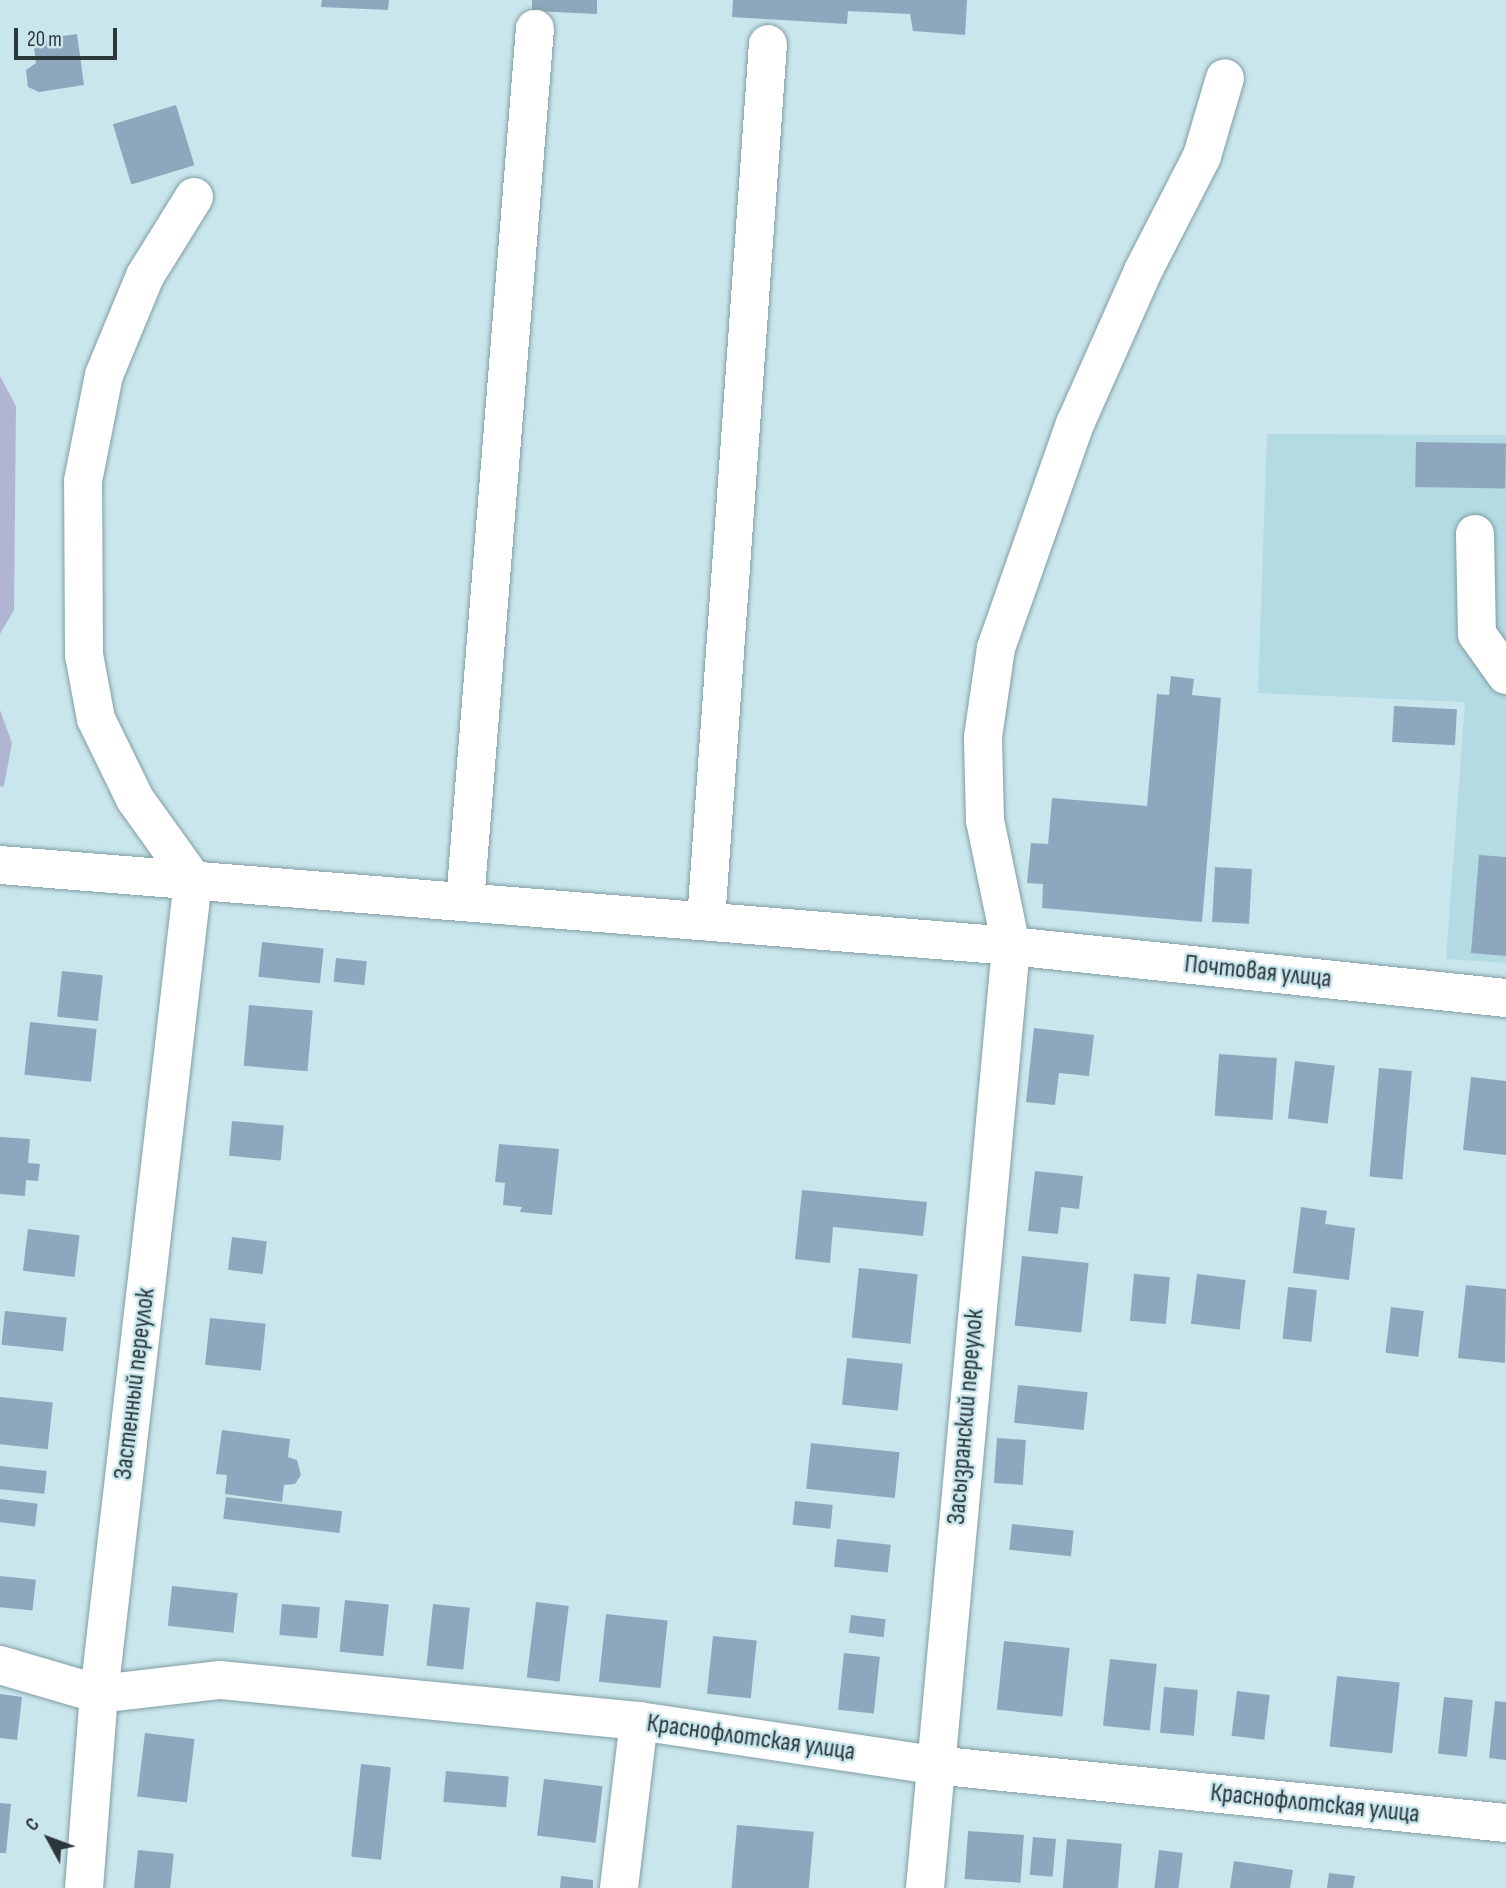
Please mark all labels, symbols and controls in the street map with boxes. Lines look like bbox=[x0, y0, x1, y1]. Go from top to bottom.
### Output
scale bar bbox=[18, 14, 121, 58]
text: 20 m bbox=[27, 27, 62, 52]
street label: Почтовая улица bbox=[1183, 949, 1333, 995]
street label: Застенный переулок bbox=[108, 1286, 162, 1482]
street label: Засызранский переулок bbox=[941, 1308, 991, 1526]
street label: Краснофлотская улица bbox=[645, 1708, 857, 1768]
street label: Краснофлотская улица bbox=[1209, 1778, 1421, 1830]
north arrow bbox=[14, 1804, 84, 1874]
text: С bbox=[21, 1814, 45, 1836]

